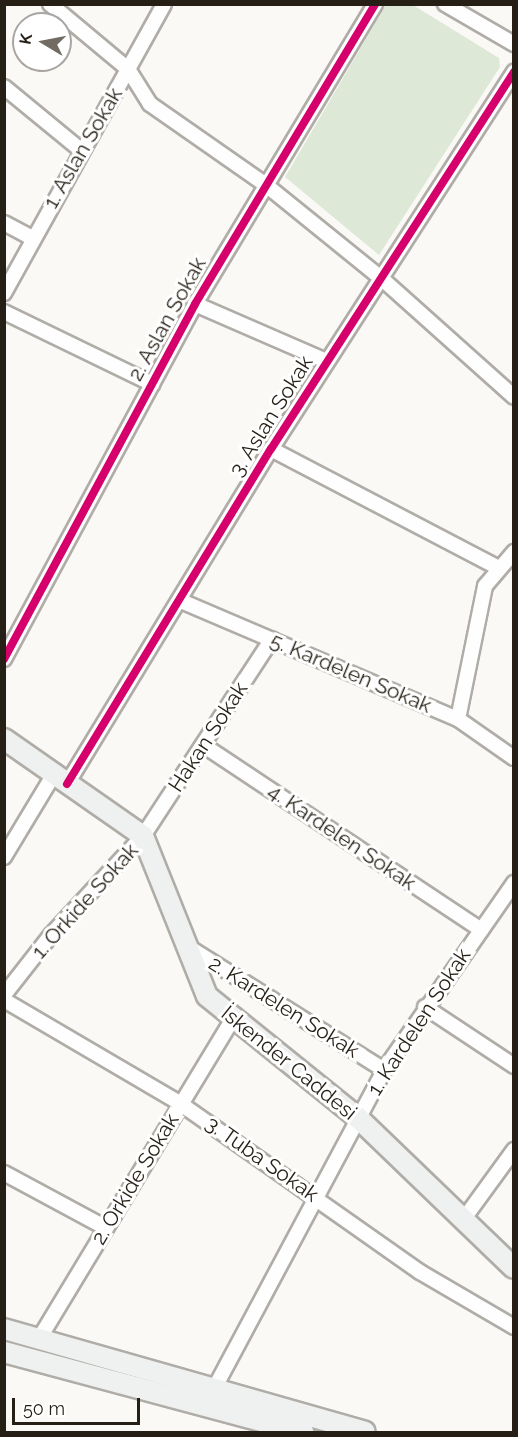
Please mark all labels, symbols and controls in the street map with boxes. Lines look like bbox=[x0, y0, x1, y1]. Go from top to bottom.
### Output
north arrow bbox=[12, 12, 72, 72]
text: K bbox=[15, 32, 36, 46]
street label: 1. Aslan Sokak bbox=[38, 83, 128, 213]
street label: 2. Aslan Sokak bbox=[123, 252, 211, 386]
street label: 3. Aslan Sokak bbox=[224, 351, 318, 481]
street label: 5. Kardelen Sokak bbox=[267, 628, 435, 718]
street label: Hakan Sokak bbox=[163, 677, 253, 797]
street label: 4. Kardelen Sokak bbox=[263, 778, 421, 896]
street label: 1. Orkide Sokak bbox=[27, 838, 143, 964]
street label: 1. Kardelen Sokak bbox=[362, 944, 476, 1100]
street label: 2. Kardelen Sokak bbox=[204, 951, 364, 1063]
street label: İskender Caddesi bbox=[216, 1000, 362, 1126]
street label: 2. Orkide Sokak bbox=[86, 1109, 184, 1249]
street label: 3. Tuba Sokak bbox=[200, 1111, 324, 1207]
scale bar bbox=[15, 1386, 142, 1424]
text: 50 m bbox=[23, 1398, 65, 1419]

